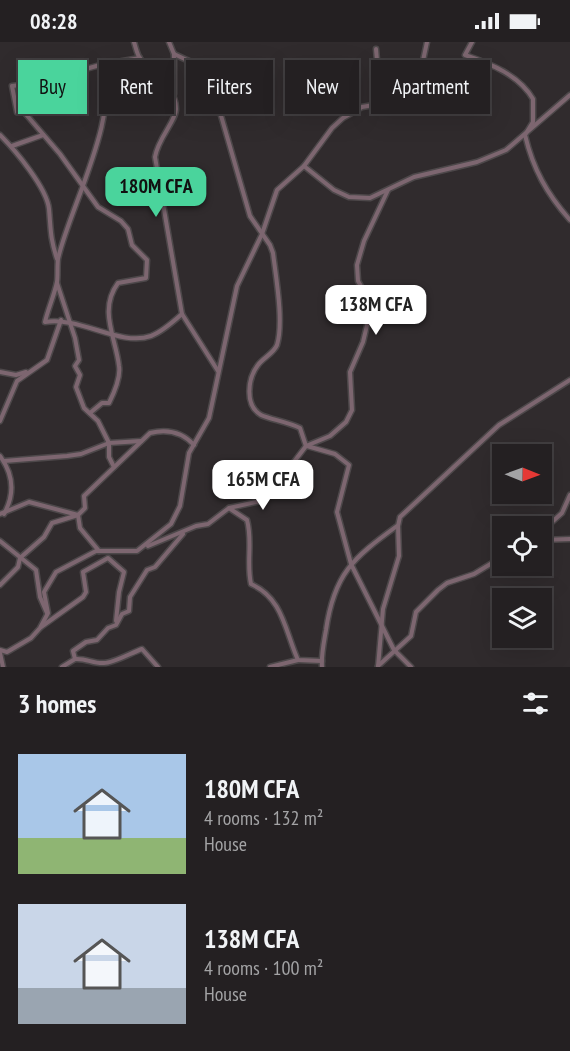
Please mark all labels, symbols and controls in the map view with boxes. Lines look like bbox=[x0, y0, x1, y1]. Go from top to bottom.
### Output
text: 08:28 bbox=[30, 7, 78, 35]
chip: Buy bbox=[18, 60, 87, 114]
chip: Rent bbox=[99, 60, 174, 114]
chip: Filters bbox=[186, 60, 273, 114]
chip: New bbox=[285, 60, 359, 114]
chip: Apartment bbox=[371, 60, 490, 114]
pin: 180M CFA bbox=[94, 167, 218, 218]
text: 180M CFA bbox=[119, 173, 193, 199]
pin: 138M CFA bbox=[314, 285, 438, 336]
text: 138M CFA bbox=[339, 291, 413, 317]
north arrow bbox=[492, 444, 552, 504]
map controls bbox=[492, 444, 552, 648]
pin: 165M CFA bbox=[201, 460, 325, 511]
text: 165M CFA bbox=[226, 466, 300, 492]
button: locate bbox=[492, 516, 552, 576]
button: layers bbox=[492, 588, 552, 648]
text: 3 homes bbox=[18, 687, 96, 720]
icon: filters bbox=[519, 687, 552, 720]
text: 180M CFA bbox=[204, 772, 299, 805]
icon: home bbox=[66, 778, 138, 850]
text: 4 rooms · 132 m² bbox=[204, 805, 323, 831]
text: House bbox=[204, 831, 247, 857]
text: 138M CFA bbox=[204, 922, 299, 955]
icon: home bbox=[66, 928, 138, 1000]
text: 4 rooms · 100 m² bbox=[204, 955, 323, 981]
text: House bbox=[204, 981, 247, 1007]

